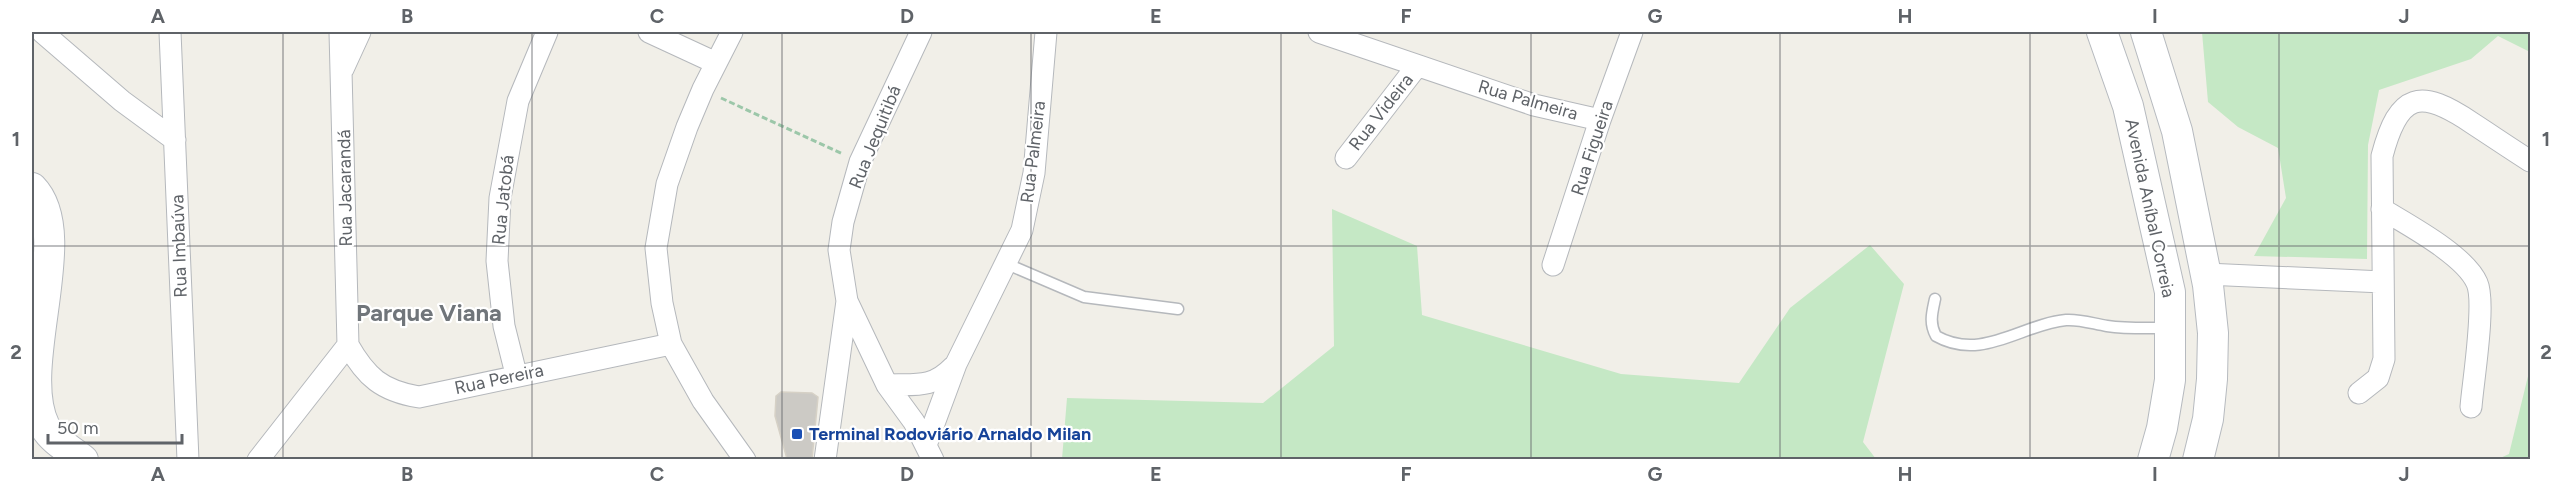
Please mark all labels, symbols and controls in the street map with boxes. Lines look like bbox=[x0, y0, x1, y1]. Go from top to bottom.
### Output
text: A bbox=[151, 4, 166, 28]
text: B bbox=[401, 4, 413, 28]
text: C bbox=[650, 4, 664, 28]
text: D bbox=[900, 4, 914, 28]
text: E bbox=[1150, 4, 1162, 28]
text: F bbox=[1400, 4, 1412, 28]
text: G bbox=[1648, 4, 1663, 28]
text: H bbox=[1898, 4, 1913, 28]
text: I bbox=[2152, 4, 2158, 28]
text: J bbox=[2398, 4, 2410, 28]
street label: Rua Videira bbox=[1344, 69, 1418, 155]
street label: Rua Palmeira bbox=[1476, 75, 1580, 125]
street label: Rua Jequitibá bbox=[844, 82, 906, 192]
street label: Rua Figueira bbox=[1566, 98, 1618, 198]
street label: Rua Palmeira bbox=[1016, 100, 1050, 204]
street label: Avenida Aníbal Correia bbox=[2120, 116, 2180, 300]
text: 1 bbox=[12, 127, 20, 151]
text: 1 bbox=[2542, 127, 2550, 151]
street label: Rua Jacarandá bbox=[333, 129, 357, 247]
street label: Rua Jatobá bbox=[487, 154, 519, 246]
street label: Rua Imbaúva bbox=[166, 194, 192, 298]
district label: Parque Viana bbox=[356, 298, 502, 327]
text: 2 bbox=[10, 340, 22, 364]
text: 2 bbox=[2540, 340, 2552, 364]
street label: Rua Pereira bbox=[453, 359, 545, 399]
scale bar bbox=[48, 407, 182, 445]
text: 50 m bbox=[57, 417, 99, 439]
place label: Terminal Rodoviário Arnaldo Milan bbox=[809, 423, 1091, 445]
marker: Terminal Rodoviário Arnaldo Milan bbox=[790, 427, 804, 441]
text: A bbox=[151, 462, 166, 486]
text: B bbox=[401, 462, 413, 486]
text: C bbox=[650, 462, 664, 486]
text: D bbox=[900, 462, 914, 486]
text: E bbox=[1150, 462, 1162, 486]
text: F bbox=[1400, 462, 1412, 486]
text: G bbox=[1648, 462, 1663, 486]
text: H bbox=[1898, 462, 1913, 486]
text: I bbox=[2152, 462, 2158, 486]
text: J bbox=[2398, 462, 2410, 486]

